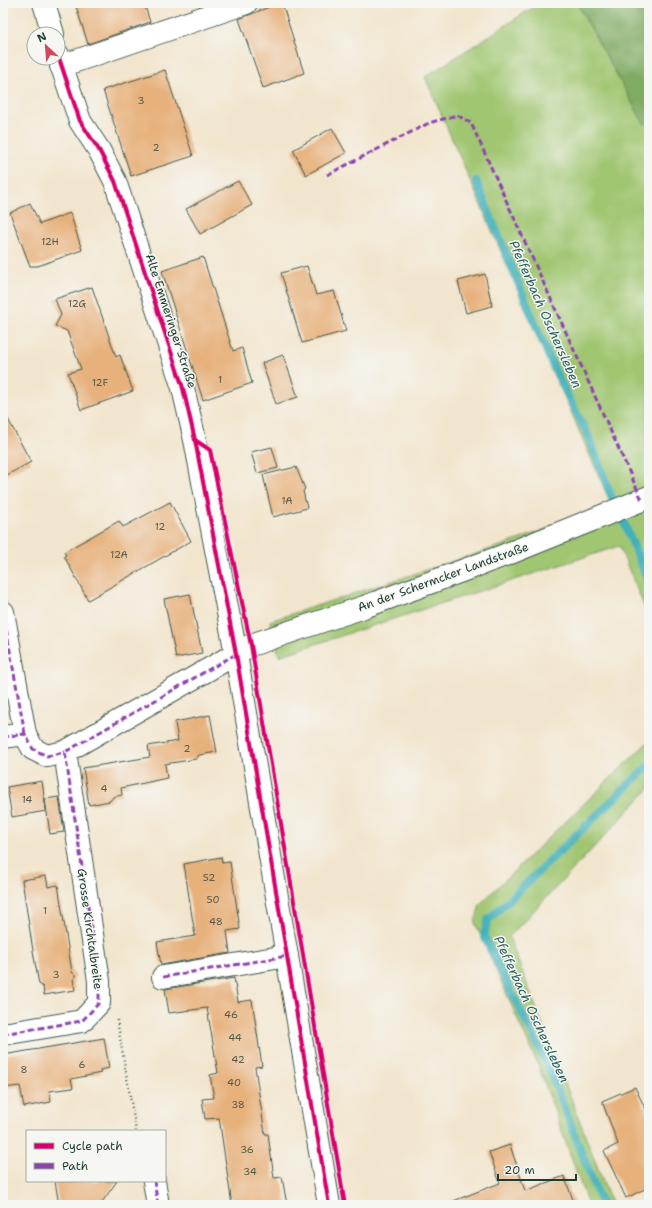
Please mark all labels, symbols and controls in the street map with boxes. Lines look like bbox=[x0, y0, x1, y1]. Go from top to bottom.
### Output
north arrow bbox=[26, 26, 66, 66]
text: N bbox=[35, 29, 49, 46]
house number: 3 bbox=[138, 94, 145, 107]
house number: 2 bbox=[153, 141, 160, 154]
house number: 12H bbox=[41, 235, 59, 248]
water label: Pfefferbach Oschersleben bbox=[505, 238, 586, 391]
street label: Alte Emmeringer Straße bbox=[142, 252, 200, 390]
house number: 12G bbox=[68, 297, 86, 310]
house number: 1 bbox=[218, 373, 222, 386]
house number: 12F bbox=[92, 376, 108, 389]
house number: 1A bbox=[281, 494, 293, 507]
house number: 12 bbox=[155, 520, 165, 533]
street label: An der Schermcker Landstraße bbox=[355, 538, 531, 615]
house number: 12A bbox=[110, 548, 128, 561]
house number: 2 bbox=[184, 742, 191, 755]
house number: 4 bbox=[101, 782, 108, 795]
house number: 14 bbox=[22, 793, 32, 806]
street label: Grosse Kirchtalbreite bbox=[74, 867, 106, 991]
house number: 52 bbox=[203, 871, 215, 884]
house number: 50 bbox=[206, 893, 220, 906]
house number: 1 bbox=[43, 904, 47, 917]
house number: 48 bbox=[209, 915, 223, 928]
water label: Pfefferbach Oschersleben bbox=[490, 933, 573, 1085]
house number: 3 bbox=[53, 968, 60, 981]
house number: 46 bbox=[224, 1008, 238, 1021]
house number: 44 bbox=[228, 1031, 242, 1044]
house number: 42 bbox=[231, 1053, 245, 1066]
house number: 6 bbox=[79, 1058, 86, 1071]
house number: 8 bbox=[21, 1063, 28, 1076]
house number: 40 bbox=[227, 1076, 241, 1089]
house number: 38 bbox=[231, 1098, 245, 1111]
legend bbox=[26, 1130, 166, 1182]
text: Cycle path bbox=[62, 1138, 123, 1154]
house number: 36 bbox=[240, 1143, 254, 1156]
scale bar bbox=[498, 1156, 576, 1182]
text: Path bbox=[62, 1158, 88, 1174]
text: 20 m bbox=[504, 1162, 535, 1178]
house number: 34 bbox=[243, 1165, 257, 1178]

